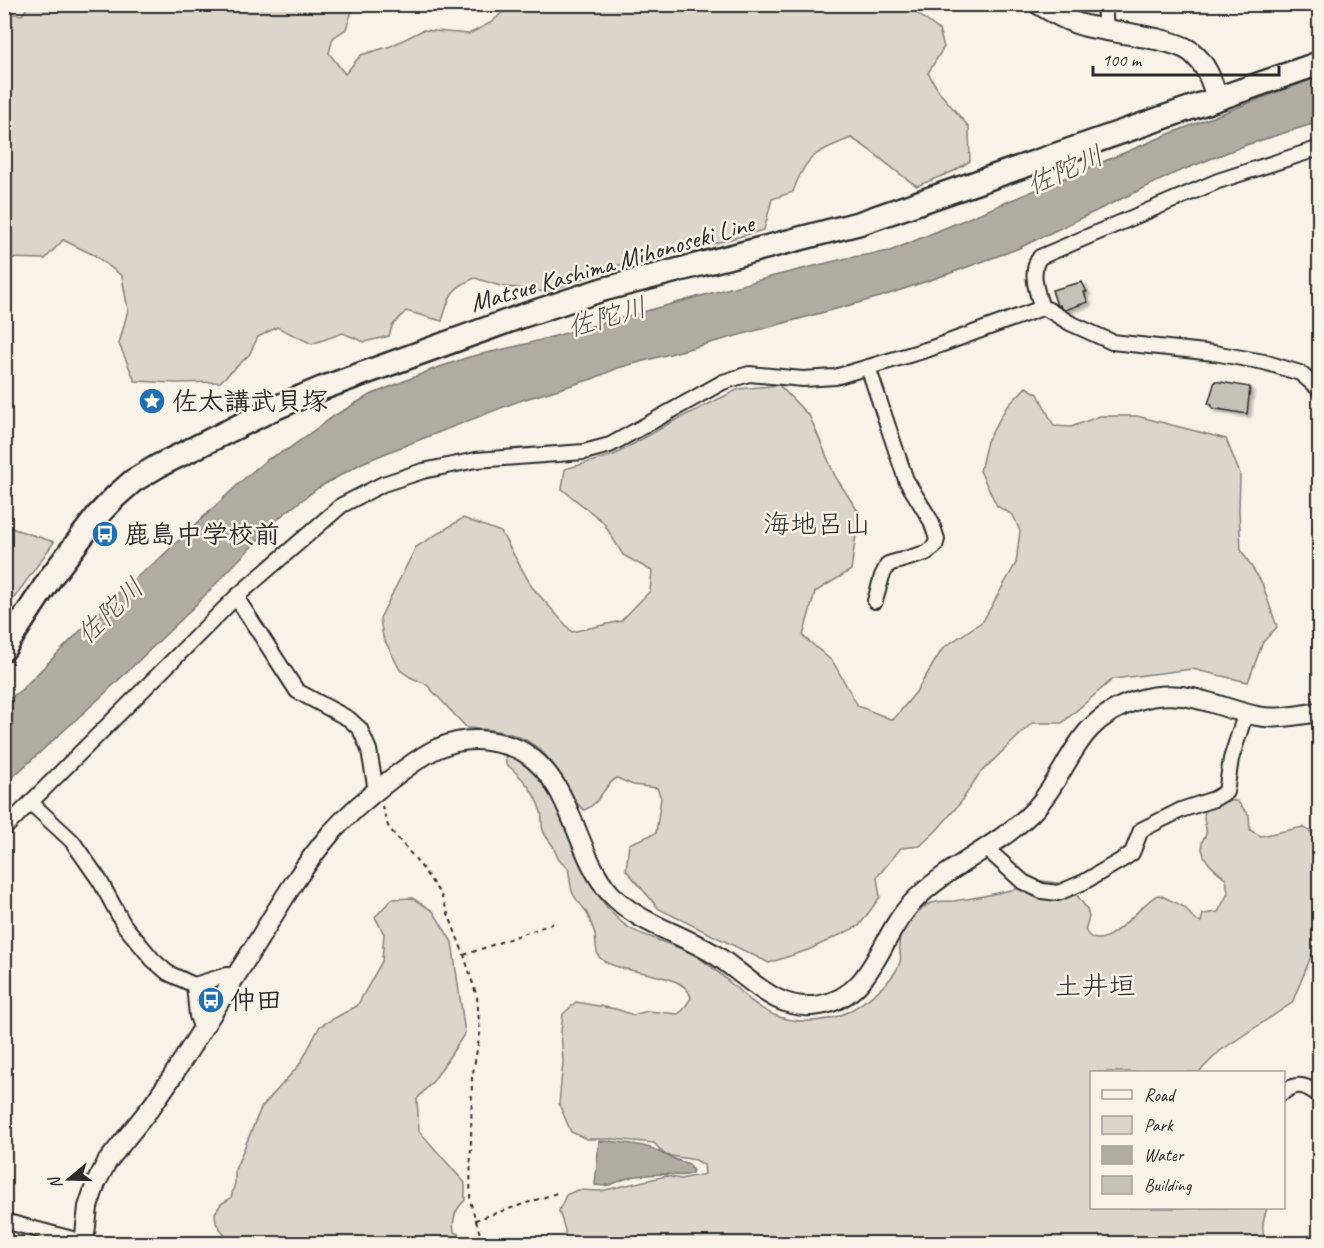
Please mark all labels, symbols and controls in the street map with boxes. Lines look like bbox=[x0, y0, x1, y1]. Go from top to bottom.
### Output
scale bar bbox=[1093, 39, 1279, 77]
text: 100 m bbox=[1102, 49, 1143, 71]
water label: 佐陀川 bbox=[1021, 138, 1109, 202]
street label: Matsue Kashima Mihonoseki Line bbox=[466, 206, 760, 319]
water label: 佐陀川 bbox=[563, 289, 651, 345]
place label: 佐太講武貝塚 bbox=[172, 385, 328, 418]
place icon: 佐太講武貝塚 bbox=[137, 386, 167, 416]
district label: 海地呂山 bbox=[763, 507, 871, 541]
place label: 鹿島中学校前 bbox=[124, 518, 280, 551]
bus stop icon: 鹿島中学校前 bbox=[90, 519, 120, 549]
water label: 佐陀川 bbox=[69, 571, 151, 651]
district label: 土井垣 bbox=[1055, 969, 1136, 1003]
place label: 仲田 bbox=[230, 984, 282, 1017]
bus stop icon: 仲田 bbox=[196, 985, 226, 1015]
legend bbox=[1090, 1071, 1285, 1209]
text: Road bbox=[1144, 1084, 1177, 1106]
text: Park bbox=[1144, 1114, 1174, 1136]
text: Water bbox=[1144, 1144, 1185, 1166]
north arrow bbox=[39, 1149, 99, 1209]
text: N bbox=[44, 1173, 67, 1191]
text: Building bbox=[1144, 1174, 1193, 1196]

